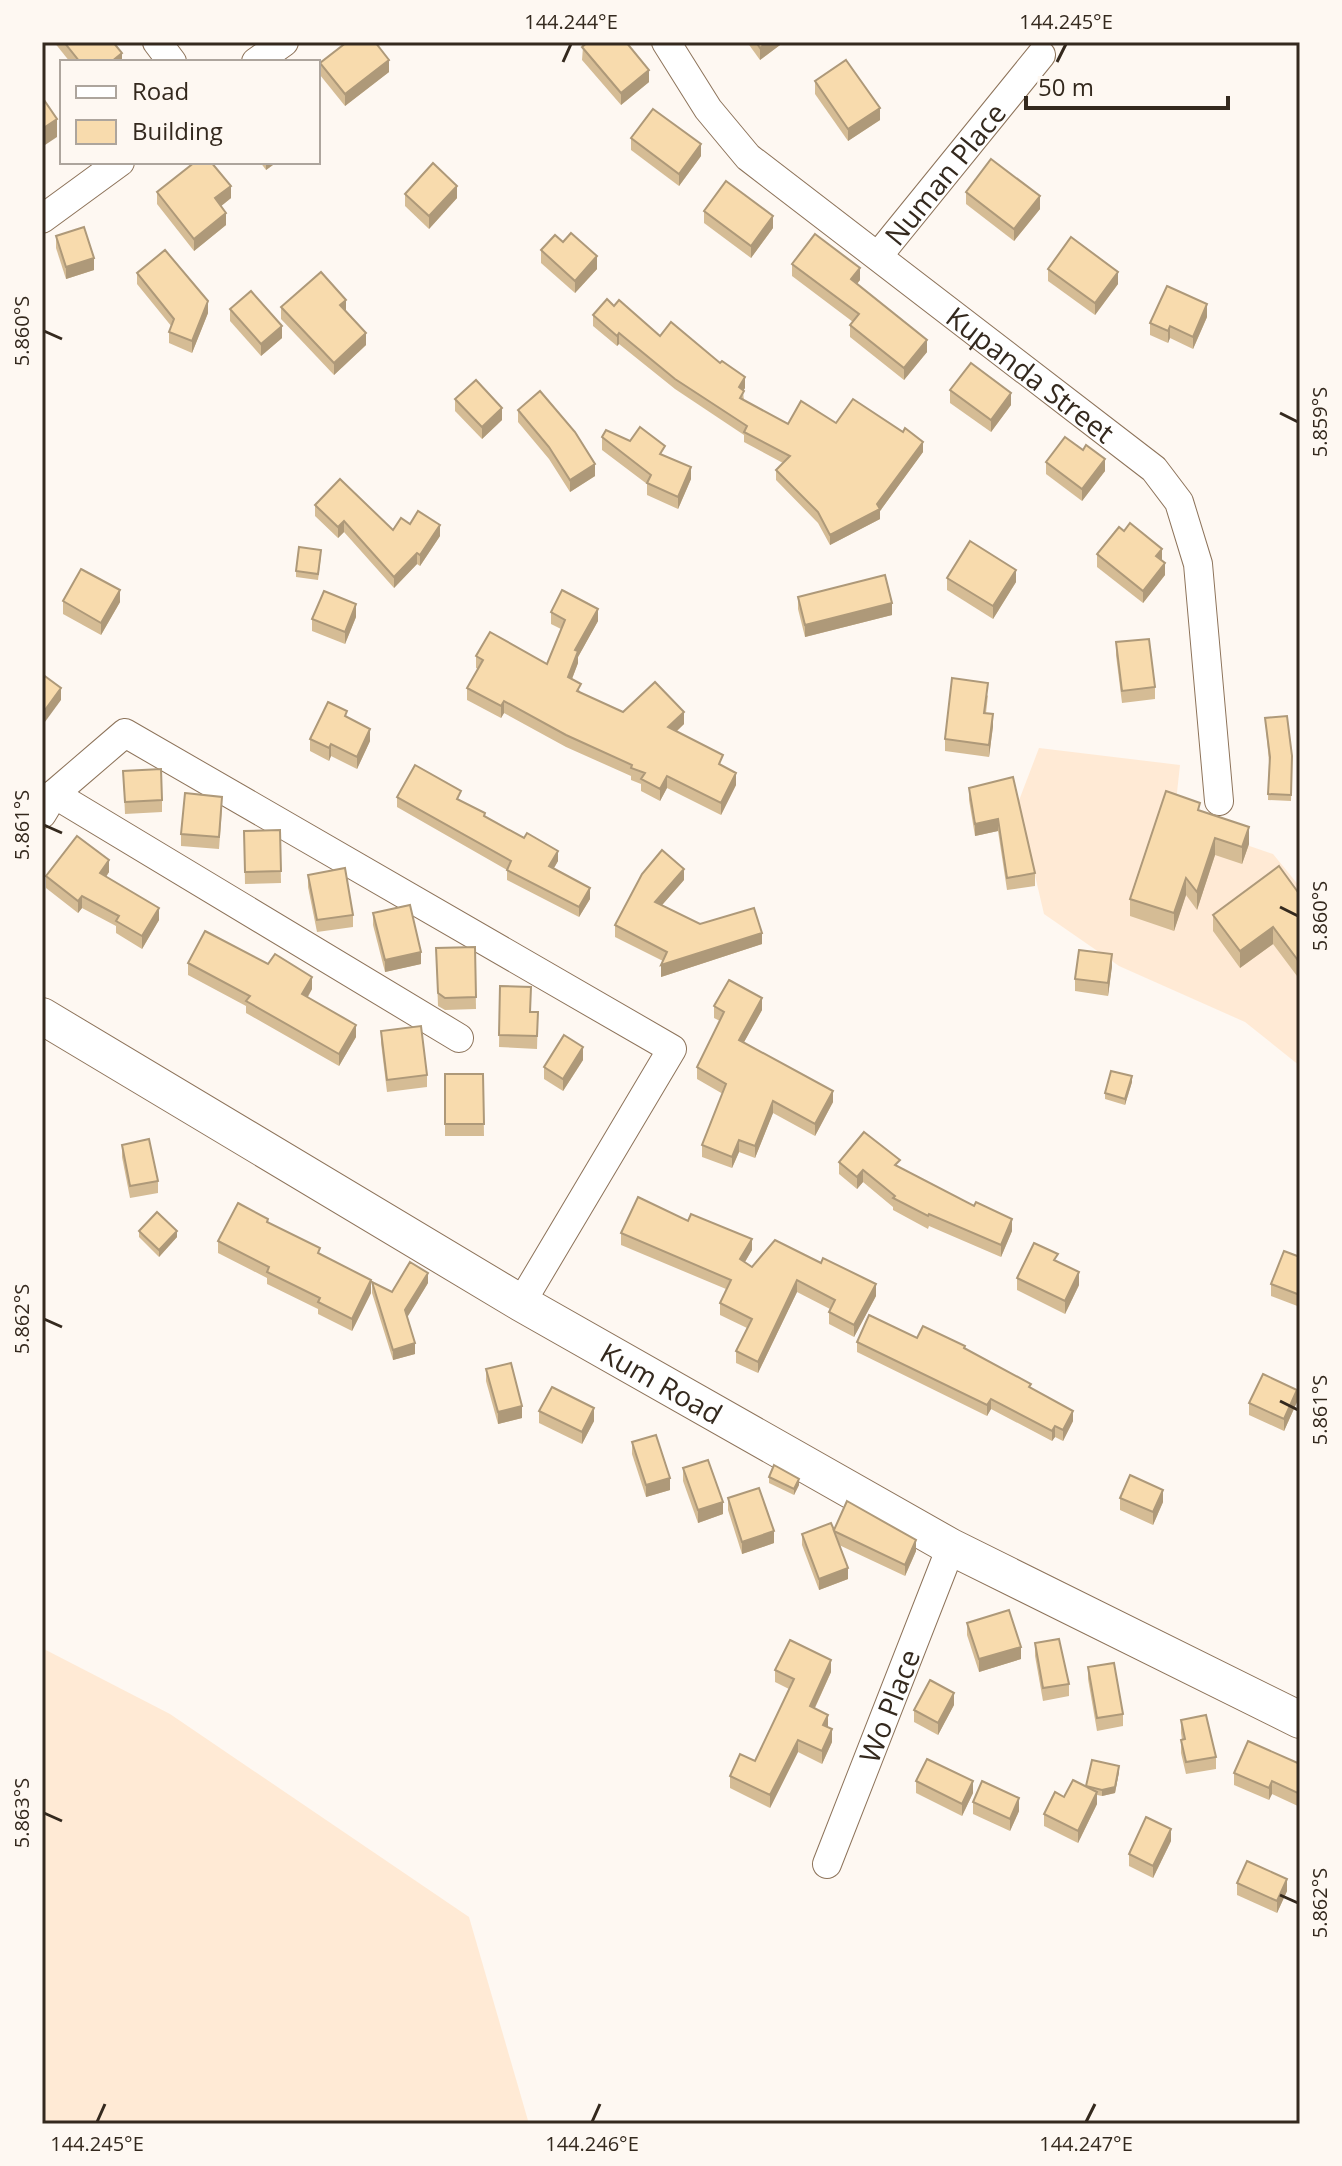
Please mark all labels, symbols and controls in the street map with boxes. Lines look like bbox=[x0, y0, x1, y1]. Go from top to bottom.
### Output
text: 144.244°E bbox=[524, 8, 618, 35]
text: 144.245°E bbox=[1019, 8, 1113, 35]
legend bbox=[60, 60, 320, 164]
scale bar bbox=[1026, 60, 1228, 110]
text: 50 m bbox=[1038, 70, 1094, 103]
text: Road bbox=[132, 74, 189, 107]
street label: Numan Place bbox=[876, 95, 1014, 253]
text: Building bbox=[132, 114, 223, 147]
text: 5.860°S bbox=[8, 296, 35, 366]
street label: Kupanda Street bbox=[939, 297, 1122, 451]
text: 5.859°S bbox=[1306, 387, 1333, 457]
text: 5.861°S bbox=[8, 790, 35, 860]
text: 5.860°S bbox=[1306, 881, 1333, 951]
text: 5.862°S bbox=[8, 1284, 35, 1354]
street label: Kum Road bbox=[594, 1333, 729, 1432]
text: 5.861°S bbox=[1306, 1375, 1333, 1445]
street label: Wo Place bbox=[850, 1644, 928, 1768]
text: 5.863°S bbox=[8, 1778, 35, 1848]
text: 5.862°S bbox=[1306, 1868, 1333, 1938]
text: 144.245°E bbox=[50, 2130, 144, 2157]
text: 144.246°E bbox=[545, 2130, 639, 2157]
text: 144.247°E bbox=[1039, 2130, 1133, 2157]

